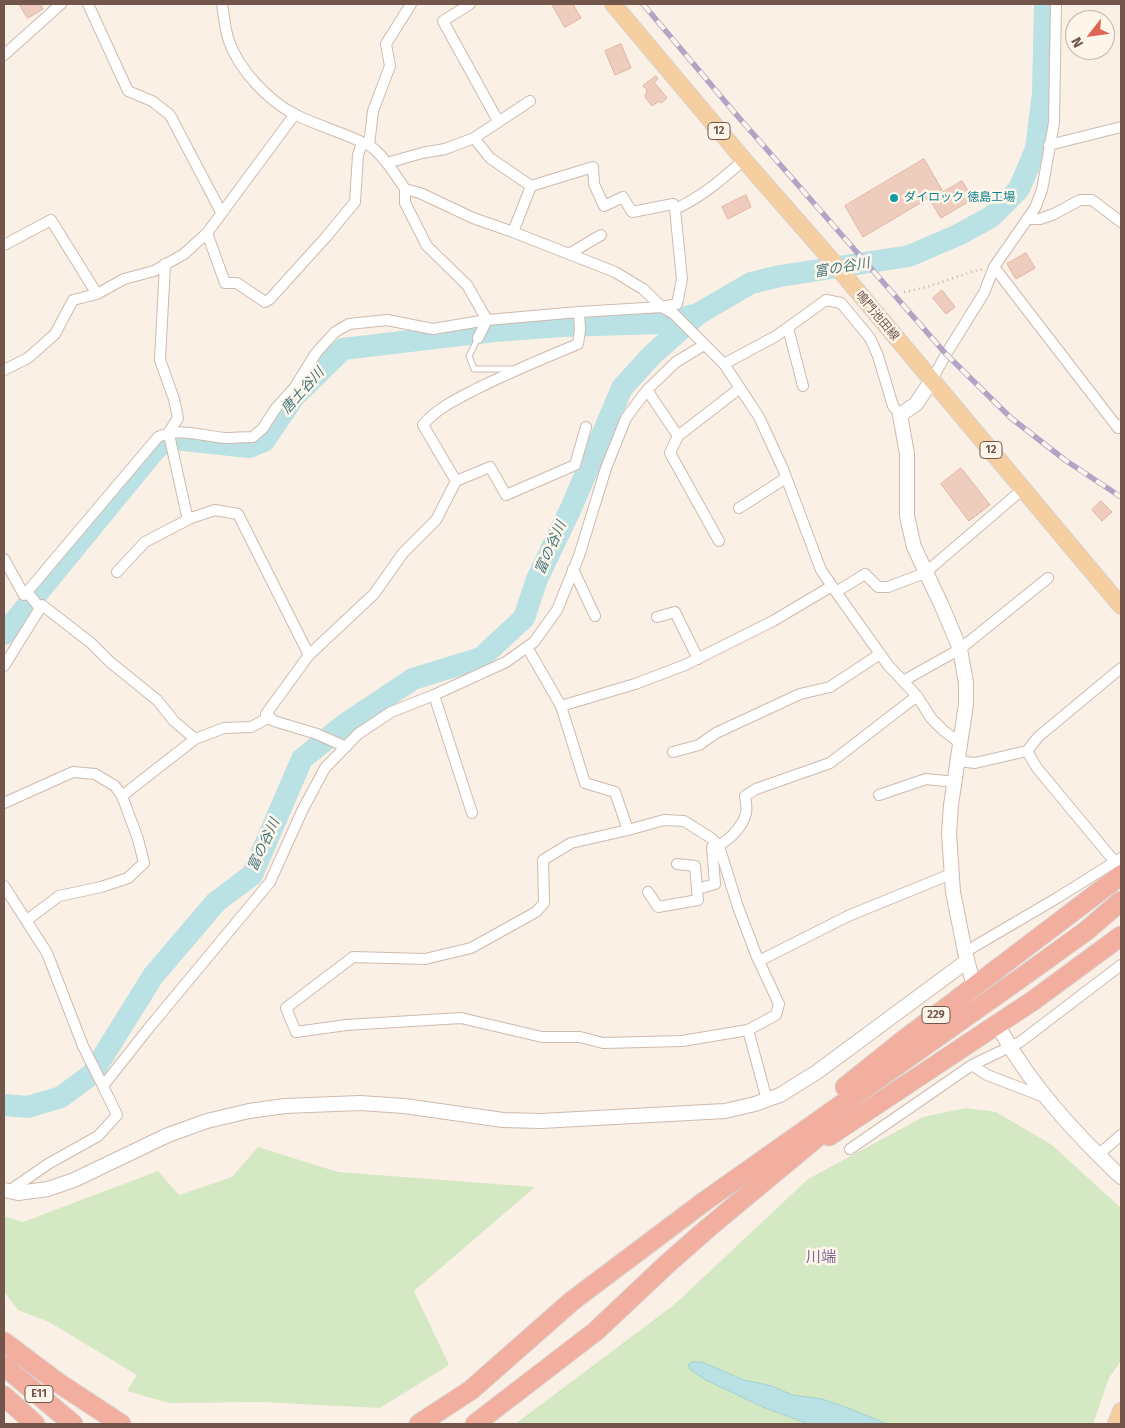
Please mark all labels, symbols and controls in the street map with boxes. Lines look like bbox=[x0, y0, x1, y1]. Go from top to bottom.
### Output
north arrow bbox=[1065, 10, 1115, 60]
text: N bbox=[1068, 34, 1087, 51]
road number: 12 bbox=[708, 122, 730, 140]
place label: ダイロック 徳島工場 bbox=[904, 191, 1015, 205]
marker: ダイロック 徳島工場 bbox=[888, 192, 900, 204]
water label: 富の谷川 bbox=[813, 255, 871, 281]
street label: 鳴門池田線 bbox=[852, 288, 902, 344]
water label: 唐土谷川 bbox=[278, 365, 328, 417]
road number: 12 bbox=[980, 442, 1002, 458]
water label: 富の谷川 bbox=[532, 519, 570, 577]
water label: 富の谷川 bbox=[245, 816, 283, 874]
road number: 229 bbox=[922, 1006, 950, 1024]
district label: 川端 bbox=[806, 1249, 836, 1267]
road number: E11 bbox=[25, 1386, 53, 1402]

